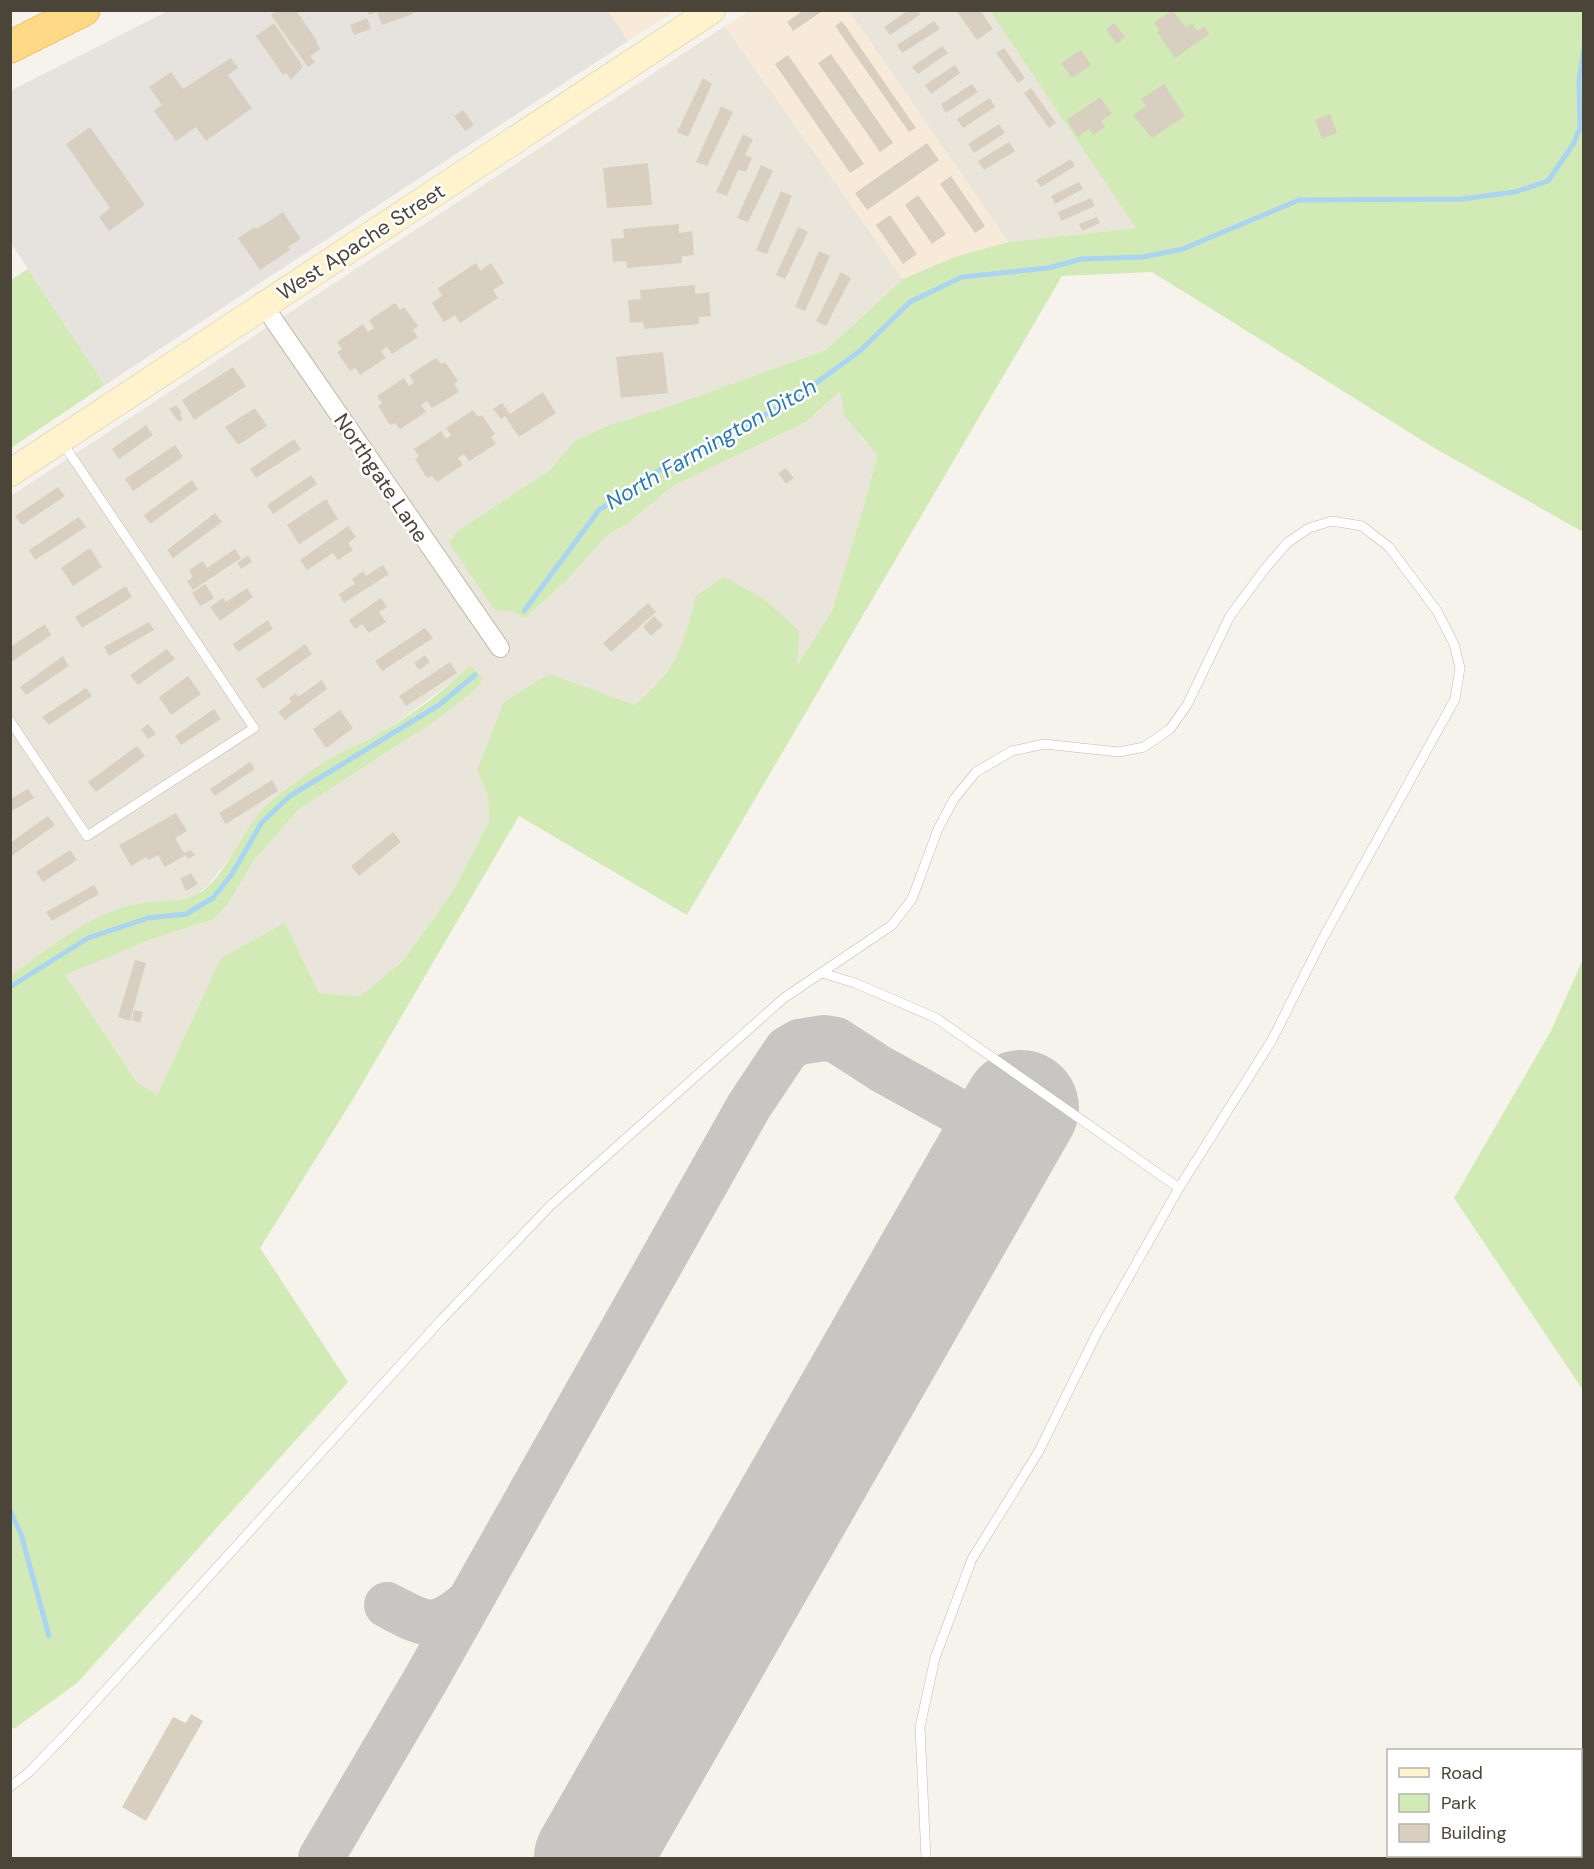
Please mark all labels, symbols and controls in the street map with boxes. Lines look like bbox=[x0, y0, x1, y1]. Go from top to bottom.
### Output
street label: West Apache Street bbox=[272, 177, 450, 307]
water label: North Farmington Ditch bbox=[600, 372, 822, 516]
street label: Northgate Lane bbox=[328, 408, 435, 548]
legend bbox=[1387, 1749, 1582, 1857]
text: Road bbox=[1441, 1761, 1483, 1785]
text: Park bbox=[1441, 1791, 1477, 1815]
text: Building bbox=[1441, 1821, 1506, 1845]

